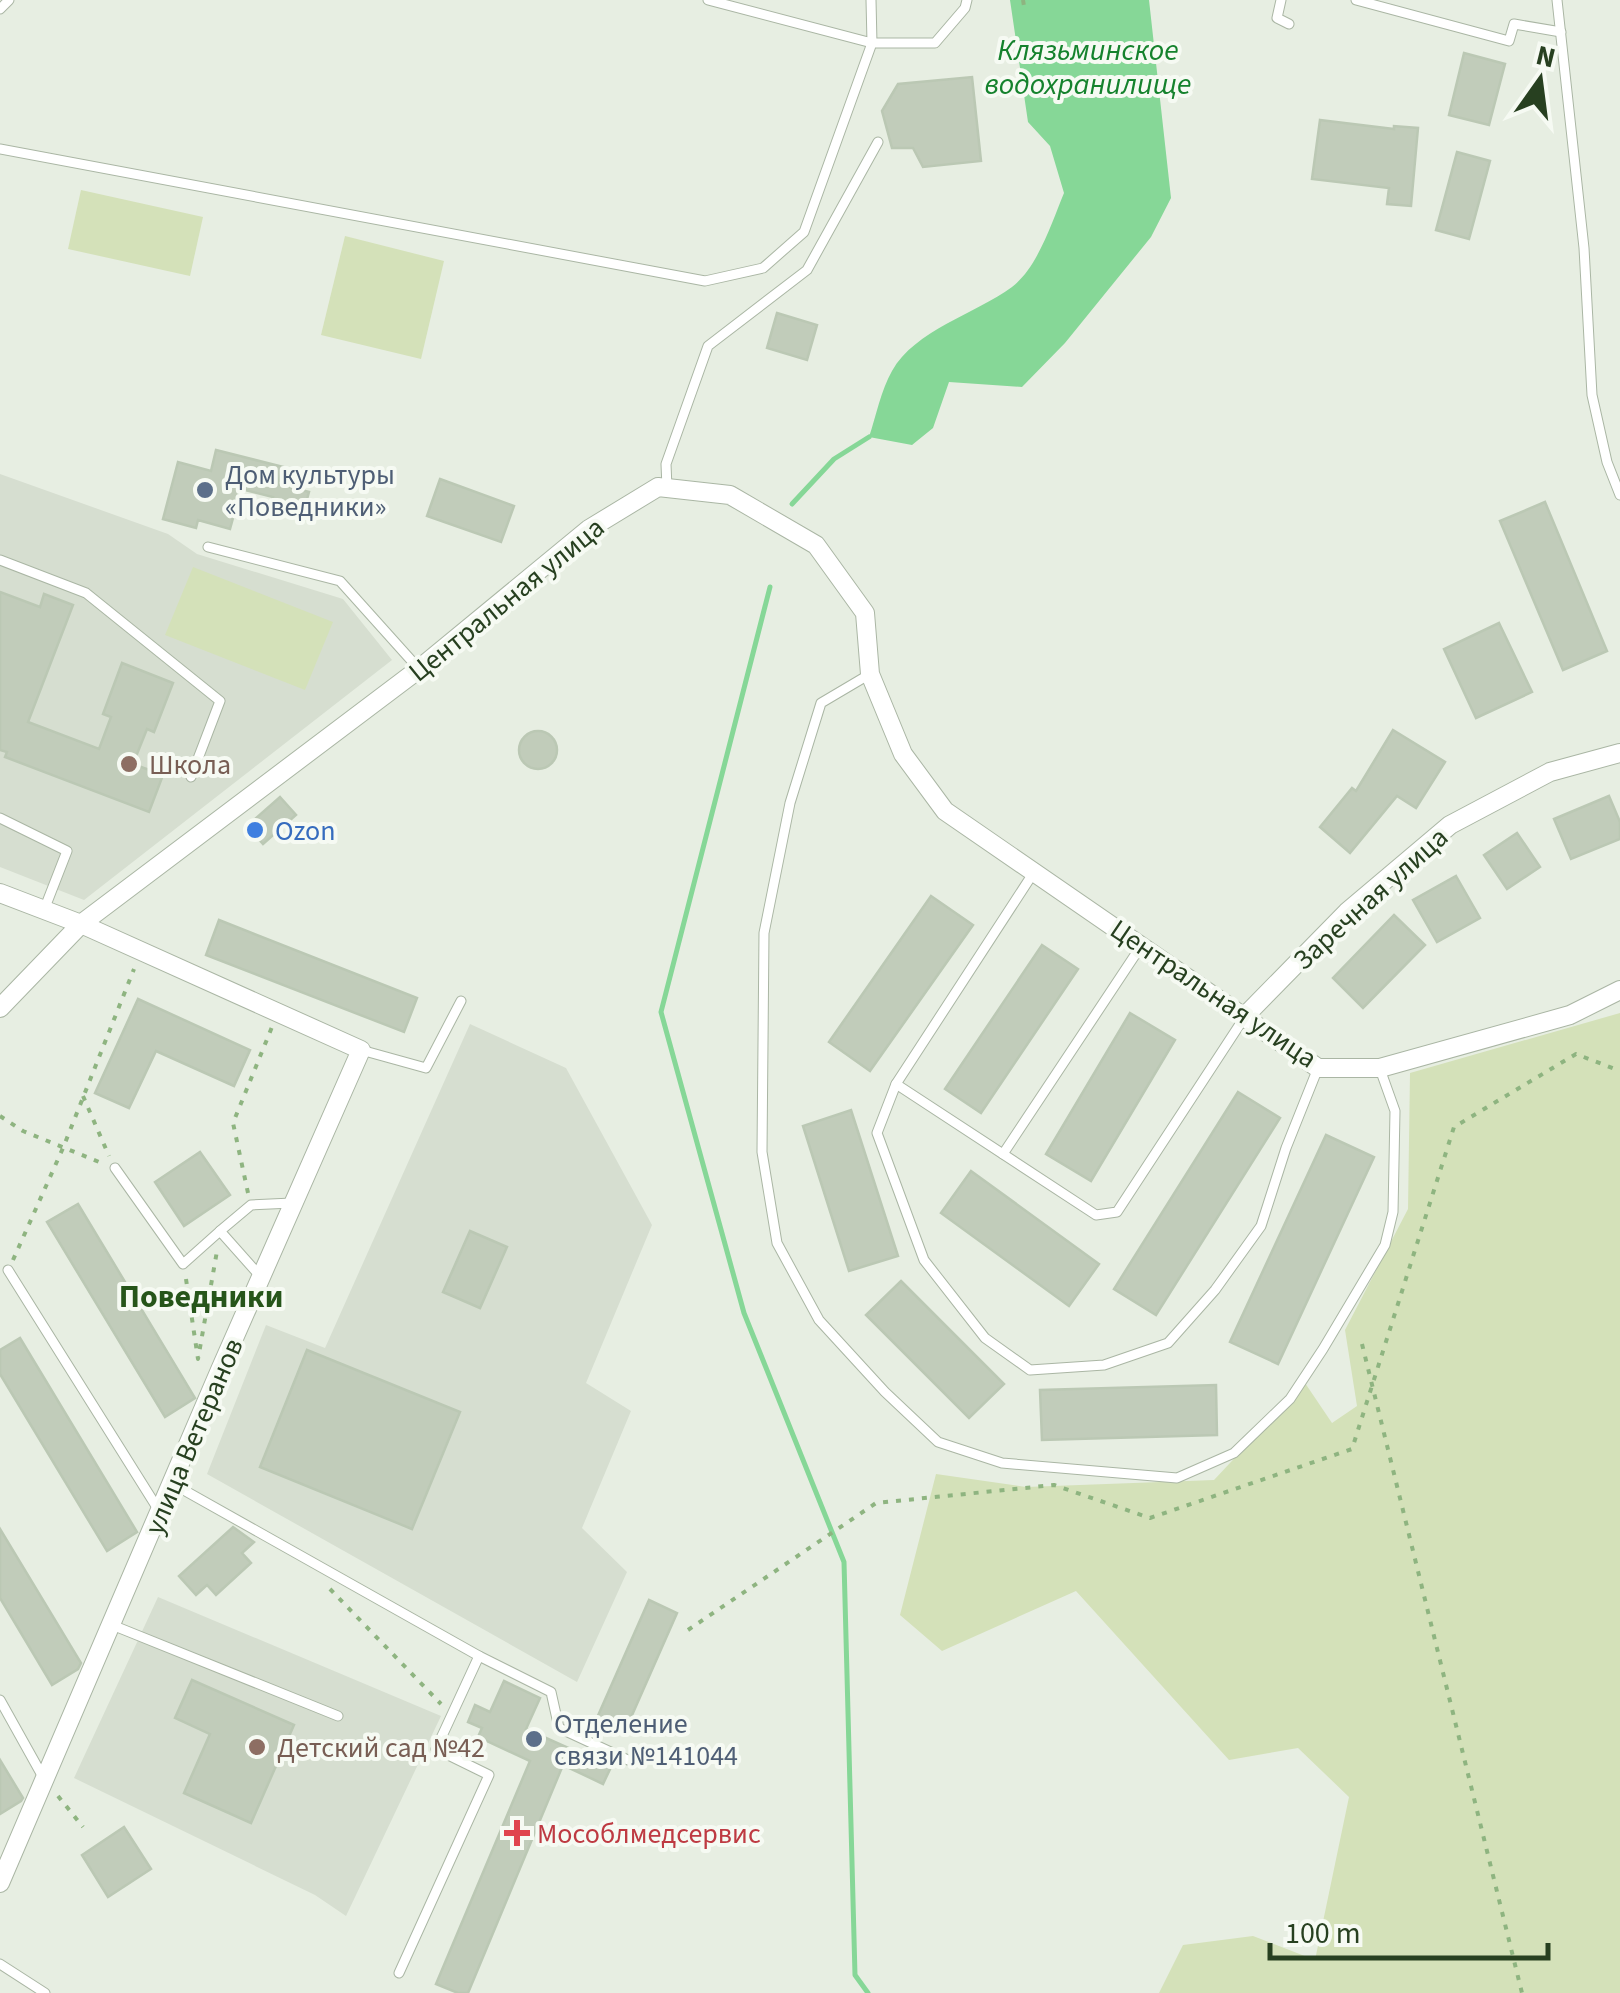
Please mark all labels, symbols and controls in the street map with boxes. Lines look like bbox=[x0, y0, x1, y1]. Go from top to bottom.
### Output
water label: Клязьминское водохранилище bbox=[985, 29, 1191, 106]
north arrow bbox=[1490, 30, 1590, 130]
text: N bbox=[1532, 35, 1560, 78]
place label: Дом культуры «Поведники» bbox=[225, 455, 395, 527]
marker: Дом культуры «Поведники» bbox=[194, 479, 216, 501]
street label: Центральная улица bbox=[400, 508, 613, 691]
place label: Школа bbox=[149, 745, 231, 785]
marker: Школа bbox=[118, 753, 140, 775]
place label: Ozon bbox=[275, 811, 336, 851]
street label: Заречная улица bbox=[1284, 818, 1457, 979]
marker: Ozon bbox=[244, 819, 266, 841]
street label: Центральная улица bbox=[1102, 910, 1325, 1078]
district label: Поведники bbox=[119, 1274, 283, 1320]
street label: улица Ветеранов bbox=[135, 1332, 253, 1541]
place label: Отделение связи №141044 bbox=[554, 1704, 738, 1776]
place label: Детский сад №42 bbox=[277, 1728, 485, 1768]
marker: Отделение связи №141044 bbox=[523, 1728, 545, 1750]
marker: Детский сад №42 bbox=[246, 1736, 268, 1758]
place label: Мособлмедсервис bbox=[537, 1814, 761, 1854]
marker: Мособлмедсервис bbox=[506, 1822, 528, 1844]
scale bar bbox=[1270, 1898, 1548, 1960]
text: 100 m bbox=[1285, 1912, 1361, 1955]

